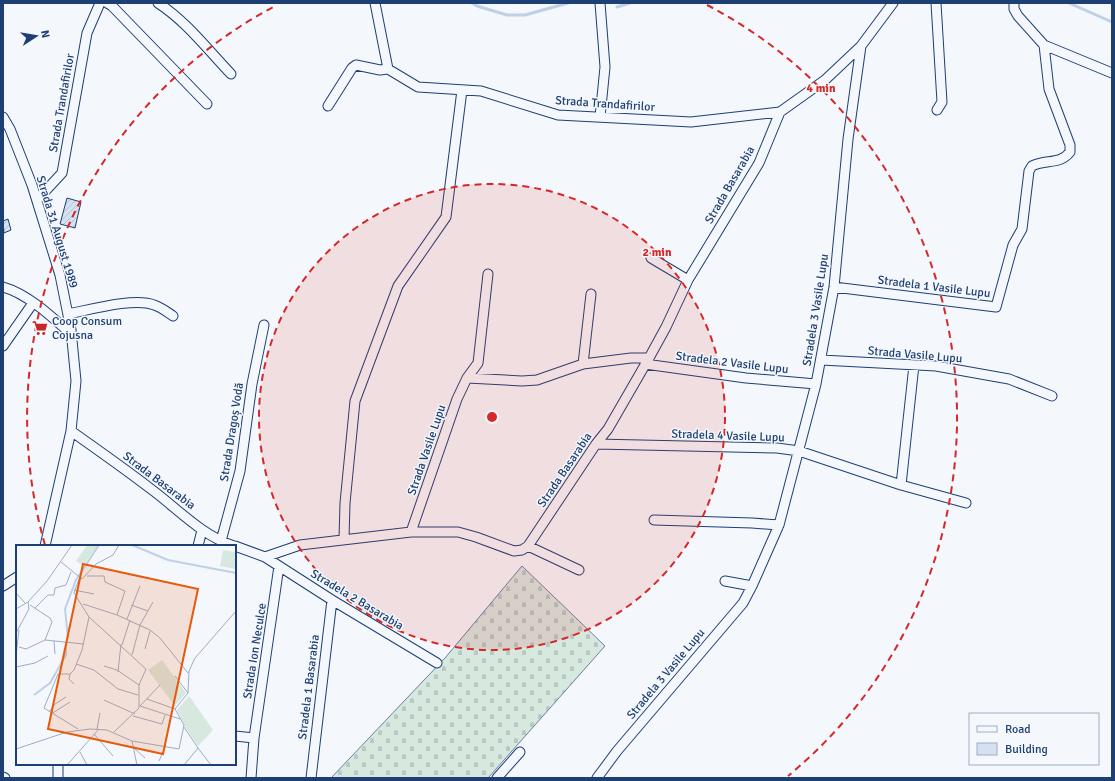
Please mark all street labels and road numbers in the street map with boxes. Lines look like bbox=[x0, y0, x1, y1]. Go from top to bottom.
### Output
street label: Strada Trandafirilor bbox=[46, 52, 78, 154]
street label: Strada Trandafirilor bbox=[555, 93, 656, 115]
street label: Strada Basarabia bbox=[702, 144, 758, 226]
street label: Strada 31 August 1989 bbox=[33, 174, 81, 290]
street label: Stradela 3 Vasile Lupu bbox=[800, 253, 832, 367]
street label: Stradela 1 Vasile Lupu bbox=[877, 273, 991, 301]
street label: Strada Vasile Lupu bbox=[867, 343, 963, 367]
street label: Stradela 2 Vasile Lupu bbox=[675, 349, 789, 377]
street label: Strada Dragoș Vodă bbox=[217, 381, 247, 483]
street label: Strada Vasile Lupu bbox=[404, 403, 450, 497]
street label: Stradela 4 Vasile Lupu bbox=[671, 427, 785, 445]
street label: Strada Basarabia bbox=[534, 430, 596, 510]
street label: Strada Basarabia bbox=[120, 449, 198, 513]
street label: Stradela 2 Basarabia bbox=[308, 566, 406, 634]
street label: Strada Ion Neculce bbox=[240, 602, 270, 700]
street label: Stradela 3 Vasile Lupu bbox=[624, 626, 708, 722]
street label: Stradela 1 Basarabia bbox=[295, 634, 323, 740]

